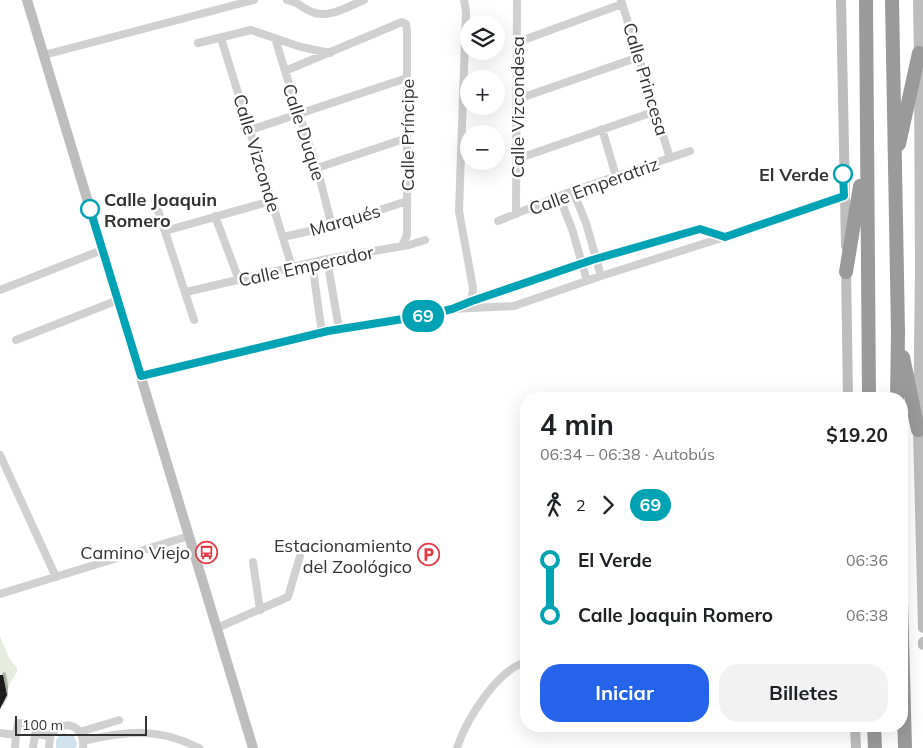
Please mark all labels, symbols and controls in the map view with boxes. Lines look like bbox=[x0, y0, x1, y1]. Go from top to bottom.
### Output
map controls bbox=[460, 15, 505, 170]
button: layers bbox=[460, 15, 505, 60]
street label: Calle Princesa bbox=[618, 20, 674, 138]
street label: Calle Vizcondesa bbox=[506, 36, 529, 178]
button: + bbox=[460, 70, 505, 115]
street label: Calle Príncipe bbox=[396, 79, 419, 191]
street label: Calle Duque bbox=[278, 81, 330, 183]
street label: Calle Vizconde bbox=[228, 91, 286, 215]
button: − bbox=[460, 125, 505, 170]
street label: Calle Emperatriz bbox=[526, 152, 662, 220]
place label: El Verde bbox=[759, 163, 829, 186]
marker: El Verde bbox=[833, 164, 853, 184]
place label: Calle Joaquin Romero bbox=[104, 188, 217, 232]
marker: Calle Joaquin Romero bbox=[80, 199, 100, 219]
street label: Marqués bbox=[307, 199, 383, 241]
street label: Calle Emperador bbox=[236, 240, 376, 292]
line badge: 69 bbox=[400, 300, 446, 332]
text: 69 bbox=[412, 304, 434, 327]
text: 4 min bbox=[540, 407, 614, 442]
text: $19.20 bbox=[826, 423, 888, 447]
text: 06:34 – 06:38 · Autobús bbox=[540, 444, 715, 464]
icon: walk bbox=[540, 491, 568, 519]
icon: forward bbox=[594, 491, 622, 519]
text: 69 bbox=[640, 493, 661, 516]
text: 2 bbox=[576, 495, 586, 515]
place label: Estacionamiento del Zoológico bbox=[274, 534, 412, 578]
bus stop icon: Camino Viejo bbox=[194, 540, 218, 564]
place label: Camino Viejo bbox=[80, 541, 190, 564]
parking icon: Estacionamiento del Zoológico bbox=[416, 543, 440, 567]
text: El Verde bbox=[578, 548, 652, 572]
text: 06:36 bbox=[846, 550, 888, 570]
text: Calle Joaquin Romero bbox=[578, 603, 773, 627]
text: 06:38 bbox=[846, 605, 888, 625]
button: Iniciar bbox=[540, 664, 709, 722]
button: Billetes bbox=[719, 664, 888, 722]
scale bar bbox=[15, 713, 148, 736]
text: 100 m bbox=[22, 716, 63, 734]

